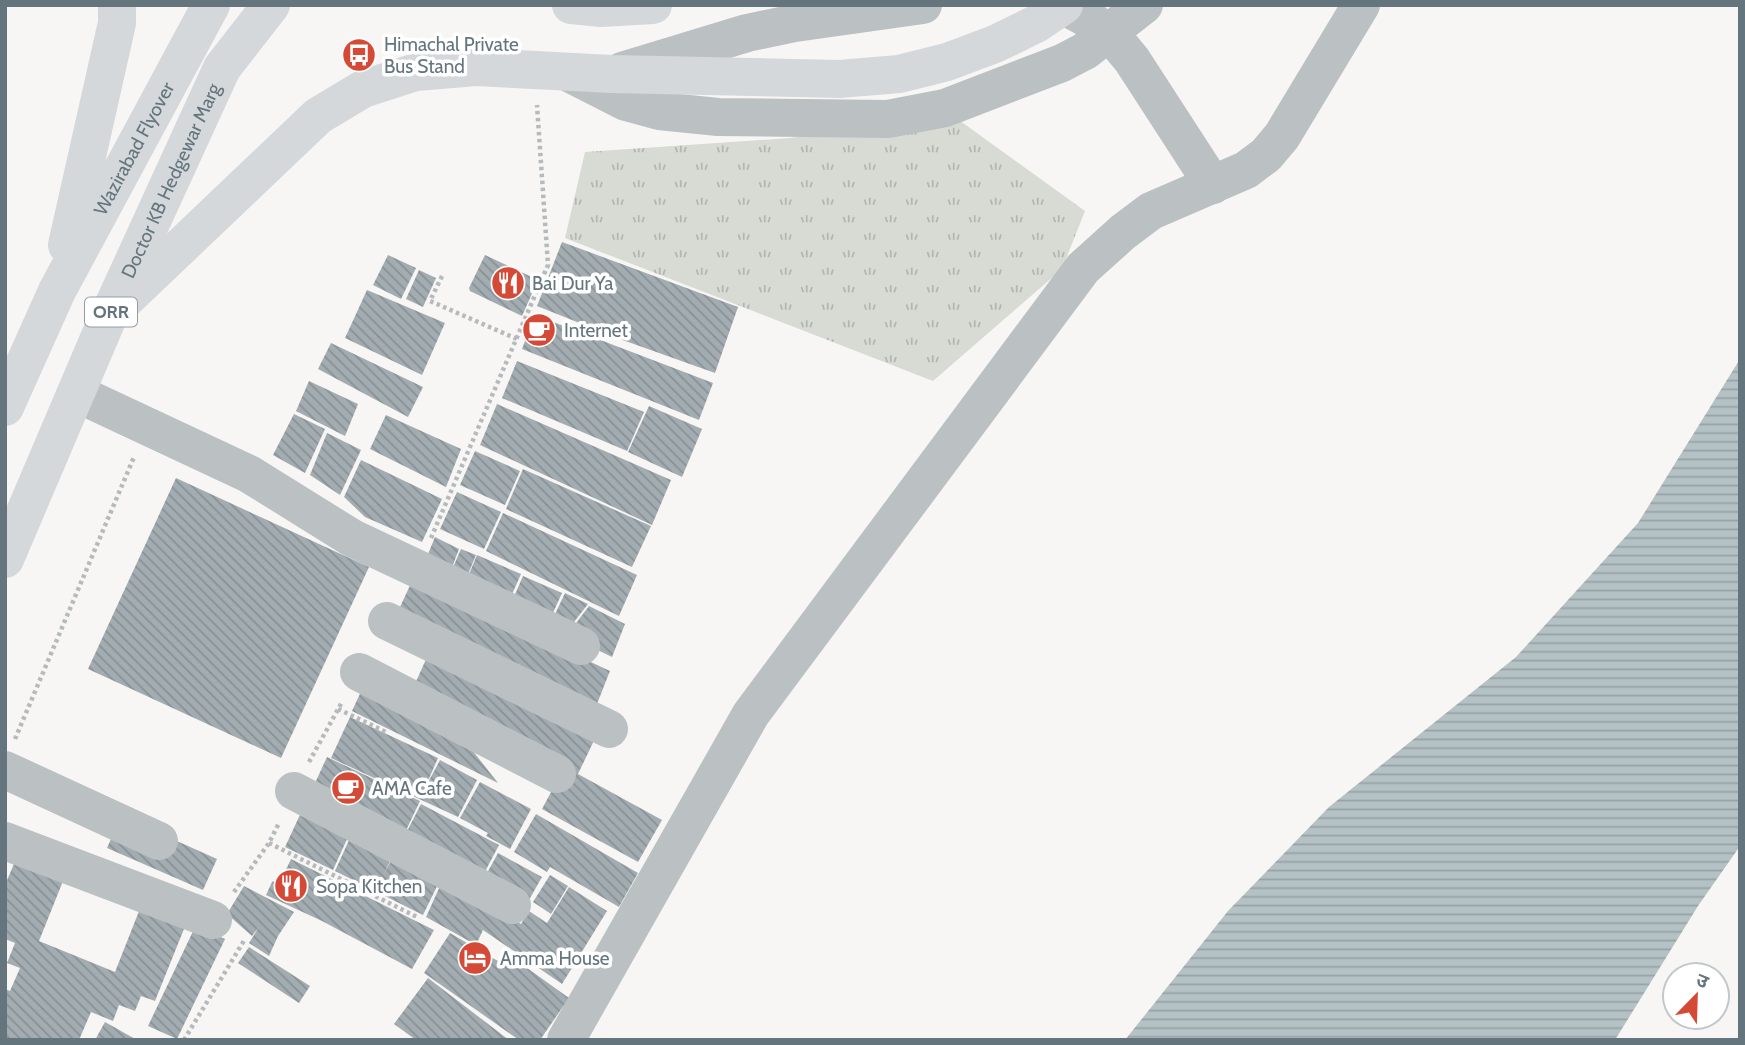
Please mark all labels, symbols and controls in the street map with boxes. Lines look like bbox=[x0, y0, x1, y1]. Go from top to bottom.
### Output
place label: Himachal Private Bus Stand bbox=[384, 33, 519, 78]
bus stop icon: Himachal Private Bus Stand bbox=[340, 36, 378, 74]
street label: Wazirabad Flyover bbox=[89, 78, 179, 219]
street label: Doctor KB Hedgewar Marg bbox=[116, 79, 225, 282]
restaurant icon: Bai Dur Ya bbox=[489, 264, 527, 302]
place label: Bai Dur Ya bbox=[532, 272, 613, 295]
road number: ORR bbox=[85, 298, 137, 326]
cafe icon: Internet bbox=[520, 311, 558, 349]
place label: Internet bbox=[564, 319, 629, 342]
cafe icon: AMA Cafe bbox=[329, 769, 367, 807]
place label: AMA Cafe bbox=[372, 777, 452, 800]
restaurant icon: Sopa Kitchen bbox=[272, 867, 310, 905]
place label: Sopa Kitchen bbox=[316, 875, 422, 898]
hotel icon: Amma House bbox=[456, 939, 494, 977]
place label: Amma House bbox=[500, 947, 610, 970]
north arrow bbox=[1661, 961, 1731, 1031]
text: उ bbox=[1693, 968, 1713, 994]

